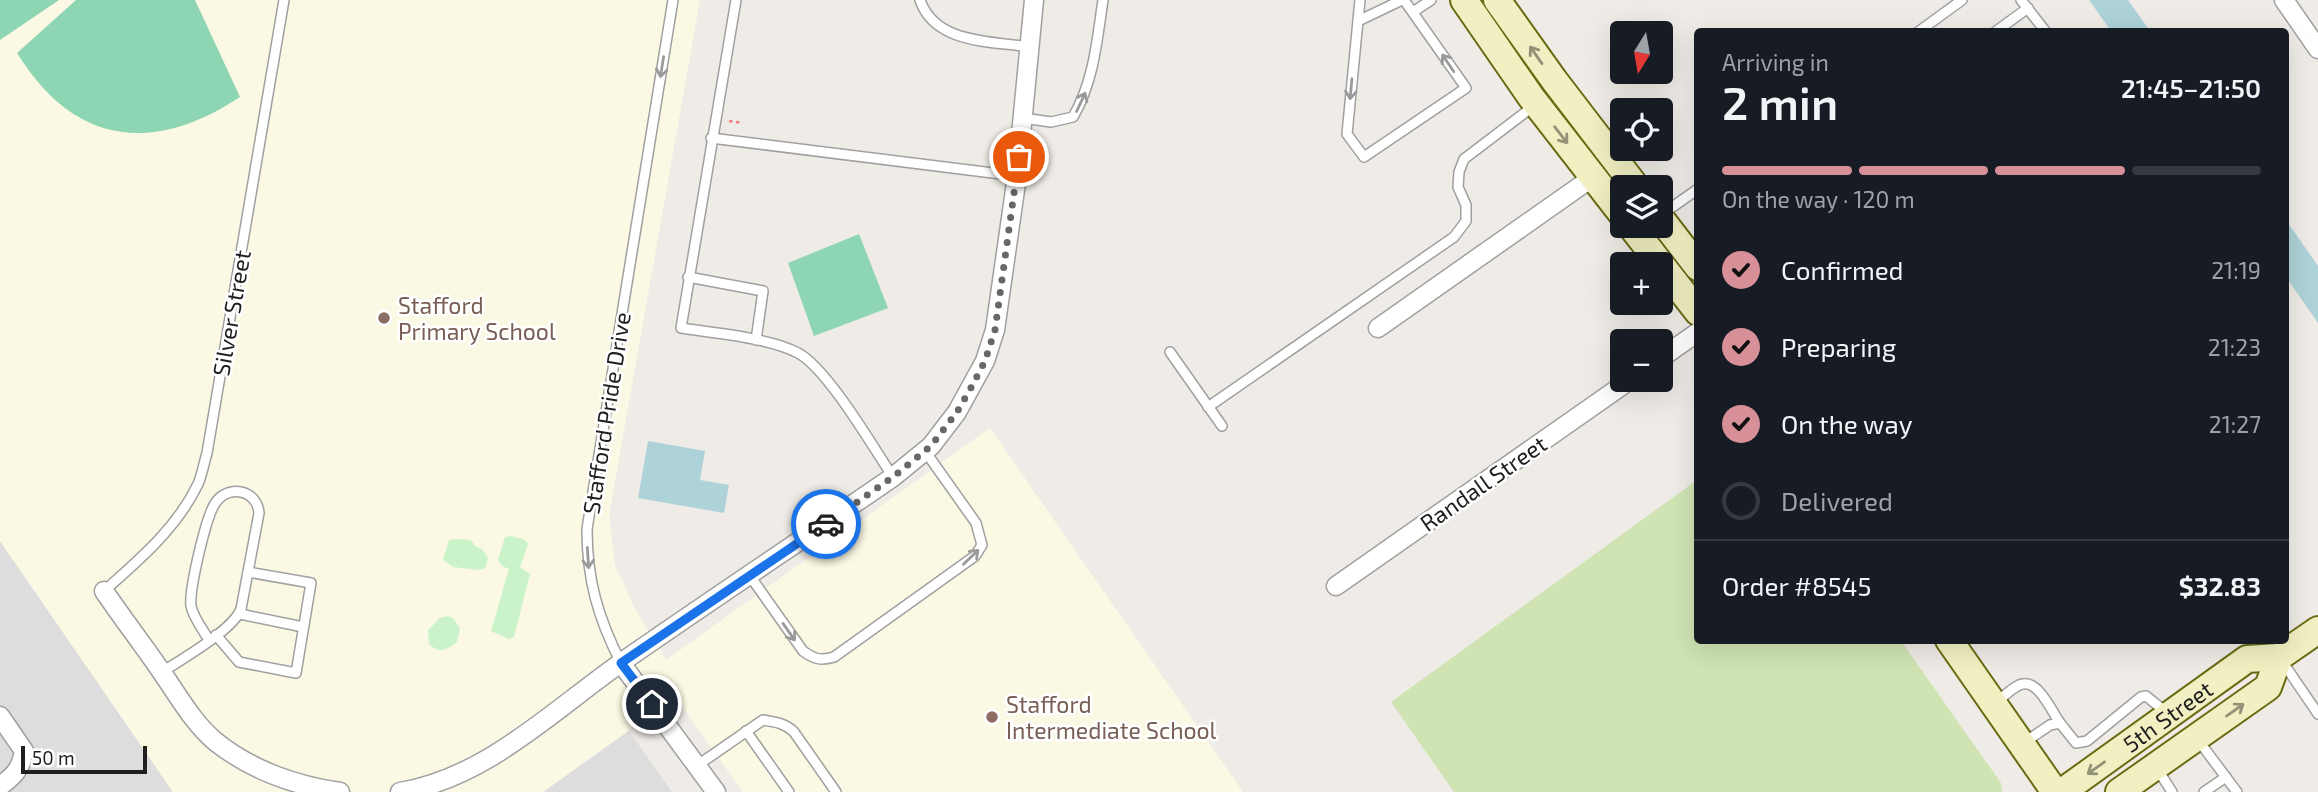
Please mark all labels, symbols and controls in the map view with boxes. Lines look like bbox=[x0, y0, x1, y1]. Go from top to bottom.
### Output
north arrow bbox=[1610, 21, 1673, 84]
map controls bbox=[1610, 21, 1673, 392]
one-way arrow bbox=[1529, 46, 1543, 65]
text: Arriving in bbox=[1722, 48, 1829, 76]
one-way arrow bbox=[1441, 53, 1455, 73]
one-way arrow bbox=[655, 55, 668, 78]
text: 21:45–21:50 bbox=[2121, 72, 2261, 103]
text: 2 min bbox=[1722, 74, 1838, 129]
one-way arrow bbox=[1345, 78, 1358, 100]
one-way arrow bbox=[1074, 92, 1088, 113]
button: locate bbox=[1610, 98, 1673, 161]
one-way arrow bbox=[1553, 125, 1568, 144]
pin bbox=[989, 127, 1049, 187]
icon: bag bbox=[1000, 138, 1038, 176]
button: layers bbox=[1610, 175, 1673, 238]
text: On the way · 120 m bbox=[1722, 185, 1915, 213]
street label: Silver Street bbox=[206, 248, 256, 378]
icon: check bbox=[1722, 251, 1760, 289]
button: + bbox=[1610, 252, 1673, 315]
text: Confirmed bbox=[1781, 254, 1904, 285]
text: 21:19 bbox=[2211, 256, 2261, 284]
place label: Stafford Primary School bbox=[398, 291, 556, 345]
marker: Stafford Primary School bbox=[376, 310, 392, 326]
street label: Stafford Pride Drive bbox=[576, 310, 636, 516]
icon: check bbox=[1722, 328, 1760, 366]
button: − bbox=[1610, 329, 1673, 392]
text: Preparing bbox=[1781, 331, 1896, 362]
text: 21:23 bbox=[2208, 333, 2261, 361]
icon: check bbox=[1722, 405, 1760, 443]
text: On the way bbox=[1781, 408, 1912, 439]
text: 21:27 bbox=[2209, 410, 2261, 438]
street label: Randall Street bbox=[1414, 429, 1552, 537]
text: Delivered bbox=[1781, 485, 1893, 516]
courier bbox=[791, 489, 861, 559]
icon: car bbox=[807, 505, 845, 543]
one-way arrow bbox=[582, 546, 595, 569]
one-way arrow bbox=[962, 549, 979, 566]
text: Order #8545 bbox=[1722, 570, 1872, 601]
text: $32.83 bbox=[2179, 570, 2261, 601]
one-way arrow bbox=[782, 621, 796, 641]
pin bbox=[622, 674, 682, 734]
street label: 5th Street bbox=[2117, 674, 2218, 758]
icon: home bbox=[633, 685, 671, 723]
place label: Stafford Intermediate School bbox=[1006, 690, 1217, 744]
one-way arrow bbox=[2225, 703, 2244, 717]
marker: Stafford Intermediate School bbox=[984, 709, 1000, 725]
scale bar bbox=[21, 743, 147, 775]
text: 50 m bbox=[32, 746, 75, 769]
one-way arrow bbox=[2087, 761, 2106, 775]

